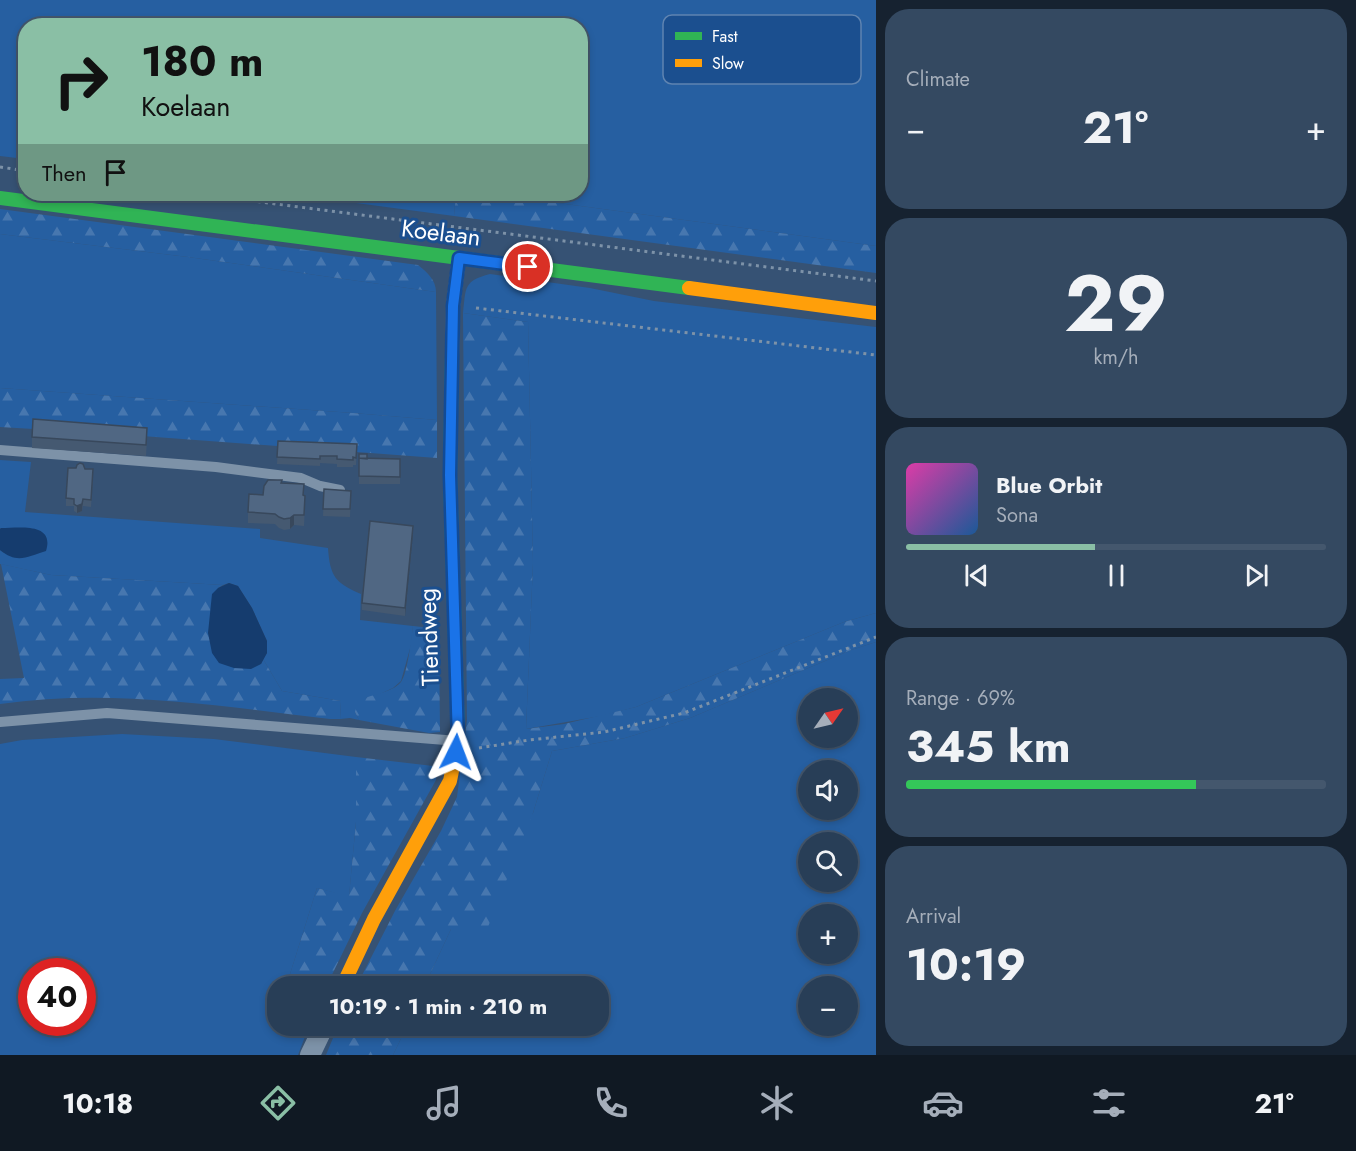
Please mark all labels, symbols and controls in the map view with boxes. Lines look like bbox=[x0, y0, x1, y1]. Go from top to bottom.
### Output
legend bbox=[663, 15, 861, 84]
text: Fast bbox=[712, 25, 738, 48]
text: 180 m bbox=[141, 31, 264, 92]
icon: right bbox=[42, 42, 120, 120]
text: Slow bbox=[712, 52, 744, 75]
text: Climate bbox=[906, 65, 970, 94]
text: Koelaan bbox=[141, 87, 230, 126]
text: 21° bbox=[1083, 95, 1148, 160]
text: − bbox=[906, 105, 925, 152]
text: + bbox=[1306, 105, 1326, 152]
icon: arrive bbox=[99, 156, 132, 189]
text: Then bbox=[42, 157, 87, 189]
street label: Koelaan bbox=[399, 210, 483, 255]
pin bbox=[502, 241, 553, 292]
text: 29 bbox=[1064, 248, 1168, 360]
icon: arrive bbox=[511, 250, 544, 283]
text: km/h bbox=[1093, 343, 1139, 372]
text: Blue Orbit bbox=[996, 469, 1102, 501]
text: Sona bbox=[996, 501, 1038, 530]
icon: previous bbox=[960, 559, 993, 592]
icon: pause bbox=[1100, 559, 1133, 592]
icon: next bbox=[1240, 559, 1273, 592]
street label: Tiendweg bbox=[409, 587, 448, 687]
text: Range · 69% bbox=[906, 684, 1015, 713]
north arrow bbox=[798, 688, 858, 748]
map controls bbox=[798, 688, 858, 1036]
text: 345 km bbox=[906, 714, 1071, 779]
position arrow bbox=[424, 720, 488, 784]
button: sound bbox=[798, 760, 858, 820]
button: search bbox=[798, 832, 858, 892]
text: Arrival bbox=[906, 902, 961, 931]
button: + bbox=[798, 904, 858, 964]
text: 10:19 bbox=[906, 932, 1026, 997]
speed limit sign: 40 bbox=[18, 958, 96, 1036]
button: − bbox=[798, 976, 858, 1036]
text: 10:19 · 1 min · 210 m bbox=[329, 990, 547, 1022]
icon: directions bbox=[257, 1082, 299, 1124]
icon: music bbox=[423, 1082, 465, 1124]
icon: phone bbox=[590, 1082, 632, 1124]
icon: climate bbox=[756, 1082, 798, 1124]
icon: car bbox=[922, 1082, 964, 1124]
icon: filters bbox=[1088, 1082, 1130, 1124]
text: 10:18 bbox=[62, 1084, 133, 1123]
text: 21° bbox=[1254, 1084, 1294, 1123]

